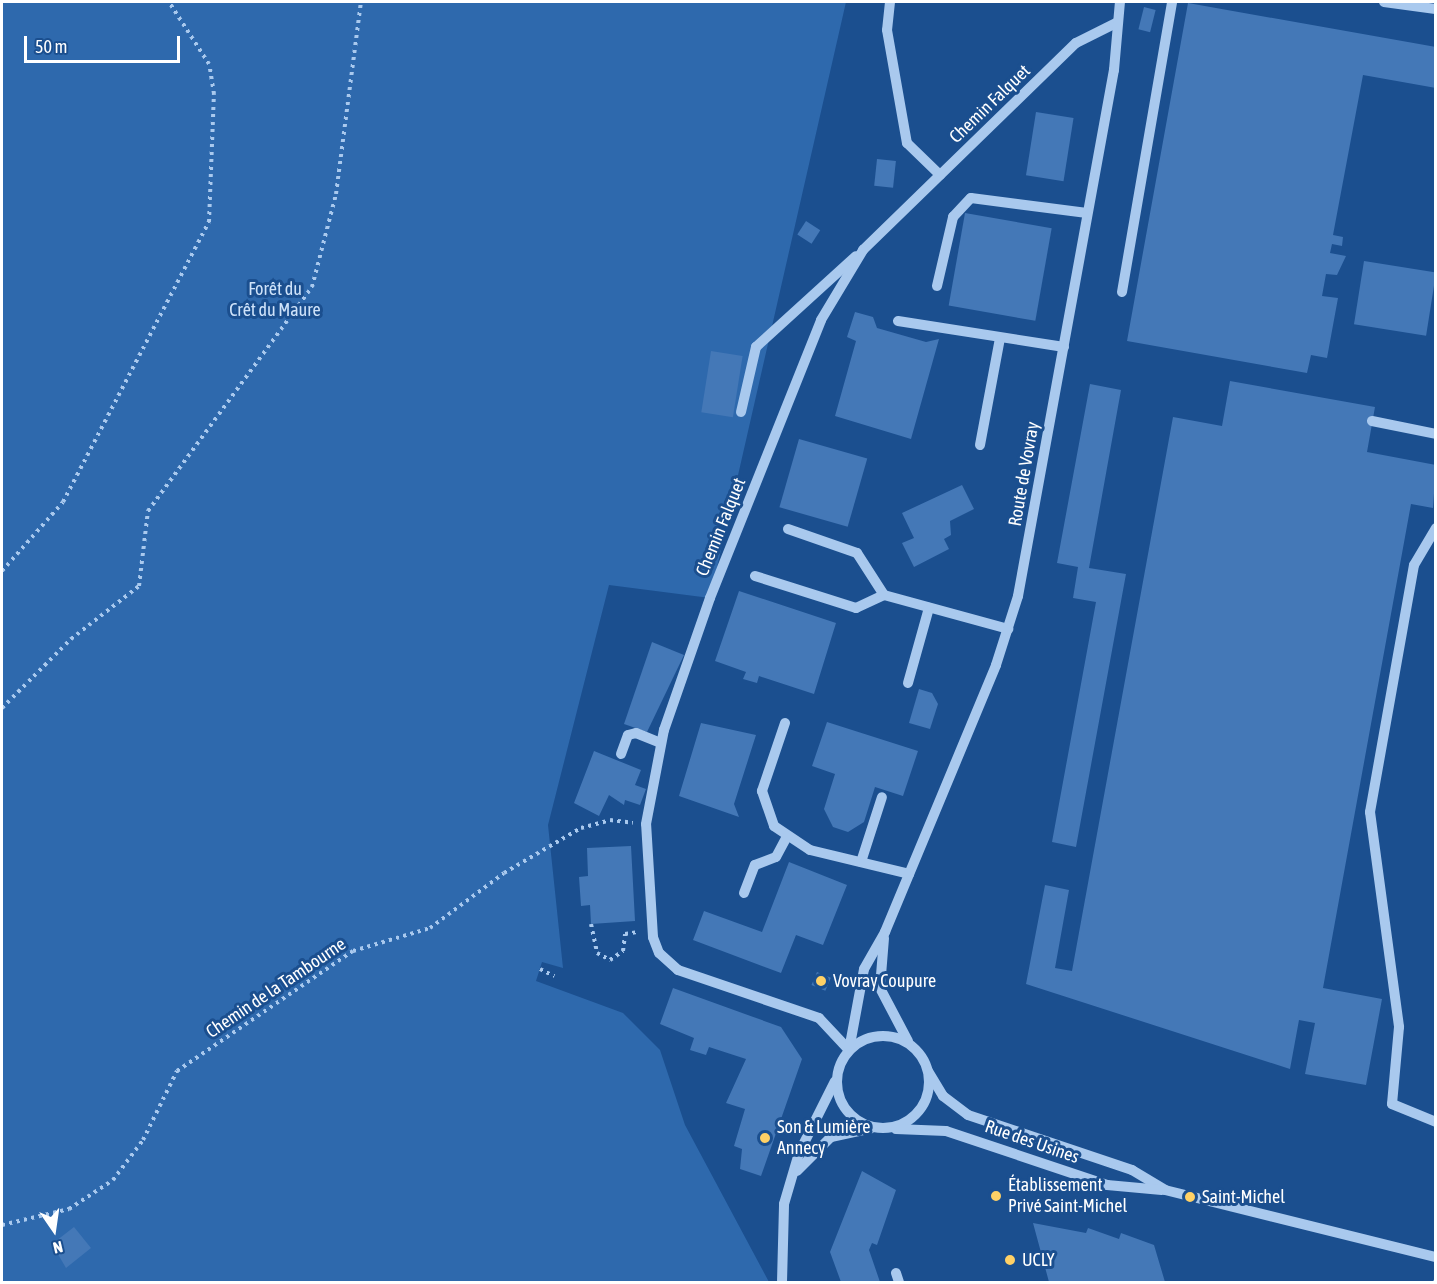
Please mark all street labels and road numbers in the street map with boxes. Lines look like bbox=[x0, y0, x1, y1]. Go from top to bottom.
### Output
street label: Chemin Falquet bbox=[945, 60, 1035, 148]
street label: Route de Vovray bbox=[1004, 420, 1044, 528]
street label: Chemin Falquet bbox=[692, 475, 750, 579]
street label: Chemin de la Tambourne bbox=[202, 933, 350, 1043]
street label: Rue des Usines bbox=[982, 1116, 1082, 1168]

